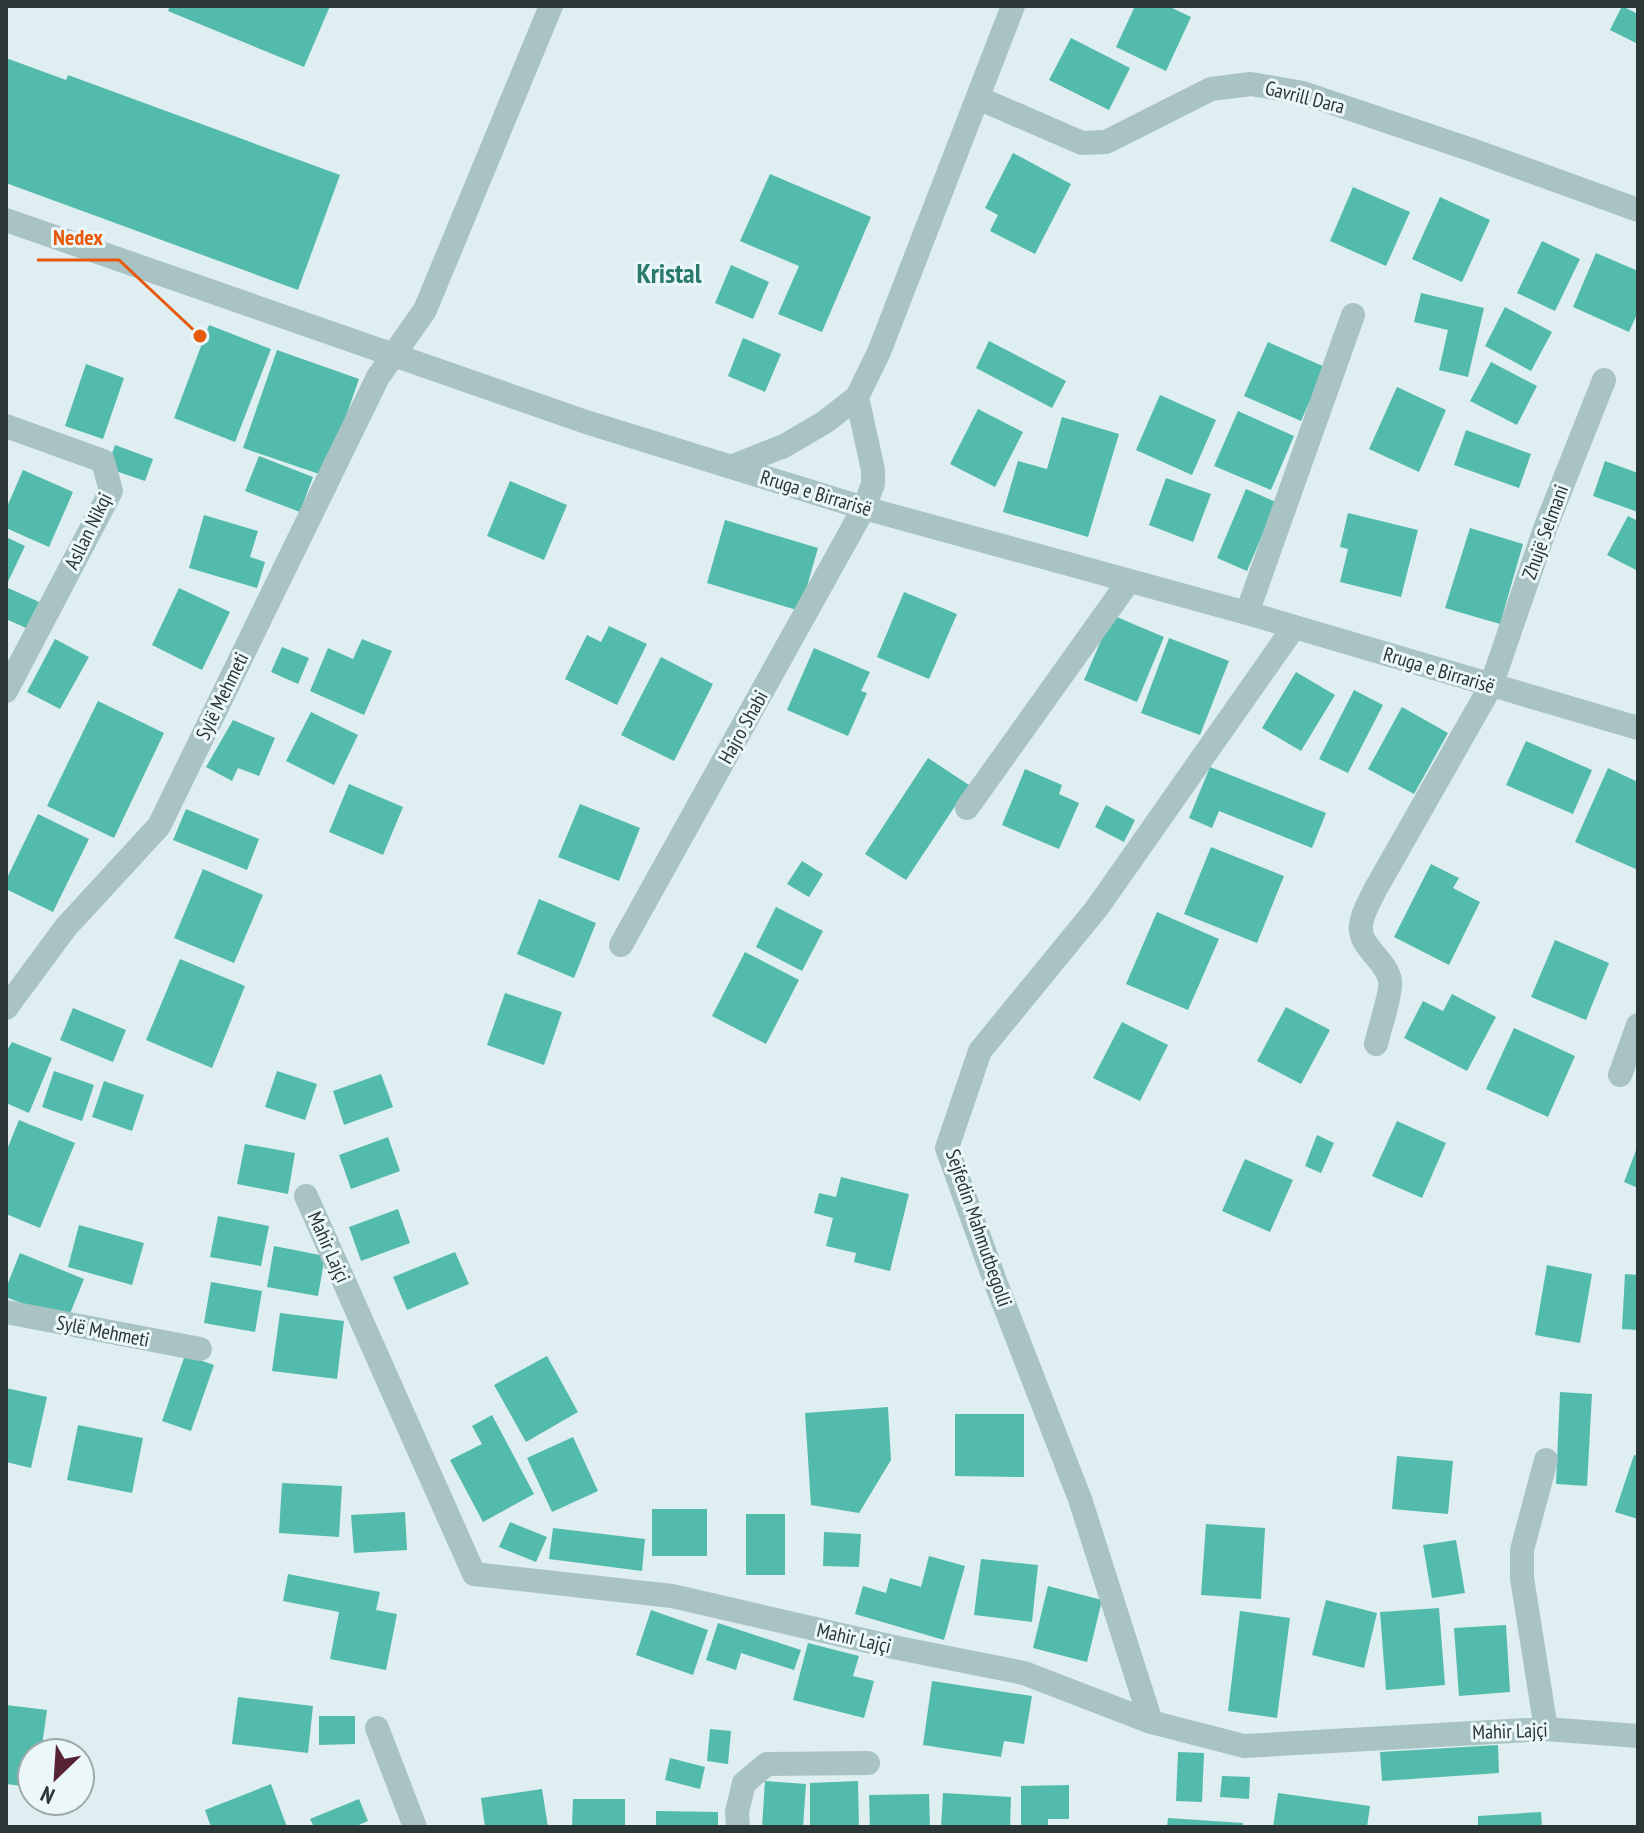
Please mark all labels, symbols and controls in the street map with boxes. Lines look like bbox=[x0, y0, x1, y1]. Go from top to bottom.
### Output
street label: Gavrill Dara bbox=[1263, 75, 1347, 119]
callout: Nedex bbox=[37, 214, 119, 260]
text: Nedex bbox=[53, 223, 103, 251]
district label: Kristal bbox=[637, 254, 702, 291]
street label: Rruga e Birrarisë bbox=[757, 464, 875, 522]
street label: Zhujë Selmani bbox=[1516, 481, 1574, 583]
street label: Asllan Nikqi bbox=[58, 488, 118, 574]
street label: Rruga e Birrarisë bbox=[1380, 641, 1498, 699]
street label: Sylë Mehmeti bbox=[190, 648, 254, 744]
street label: Hajro Shabi bbox=[712, 686, 774, 768]
street label: Sejfedin Mahmutbegolli bbox=[940, 1146, 1018, 1310]
street label: Mahir Lajçi bbox=[302, 1207, 356, 1287]
street label: Sylë Mehmeti bbox=[54, 1309, 152, 1353]
street label: Mahir Lajçi bbox=[814, 1617, 894, 1659]
street label: Mahir Lajçi bbox=[1472, 1717, 1548, 1745]
north arrow bbox=[16, 1737, 96, 1817]
text: N bbox=[36, 1780, 59, 1810]

